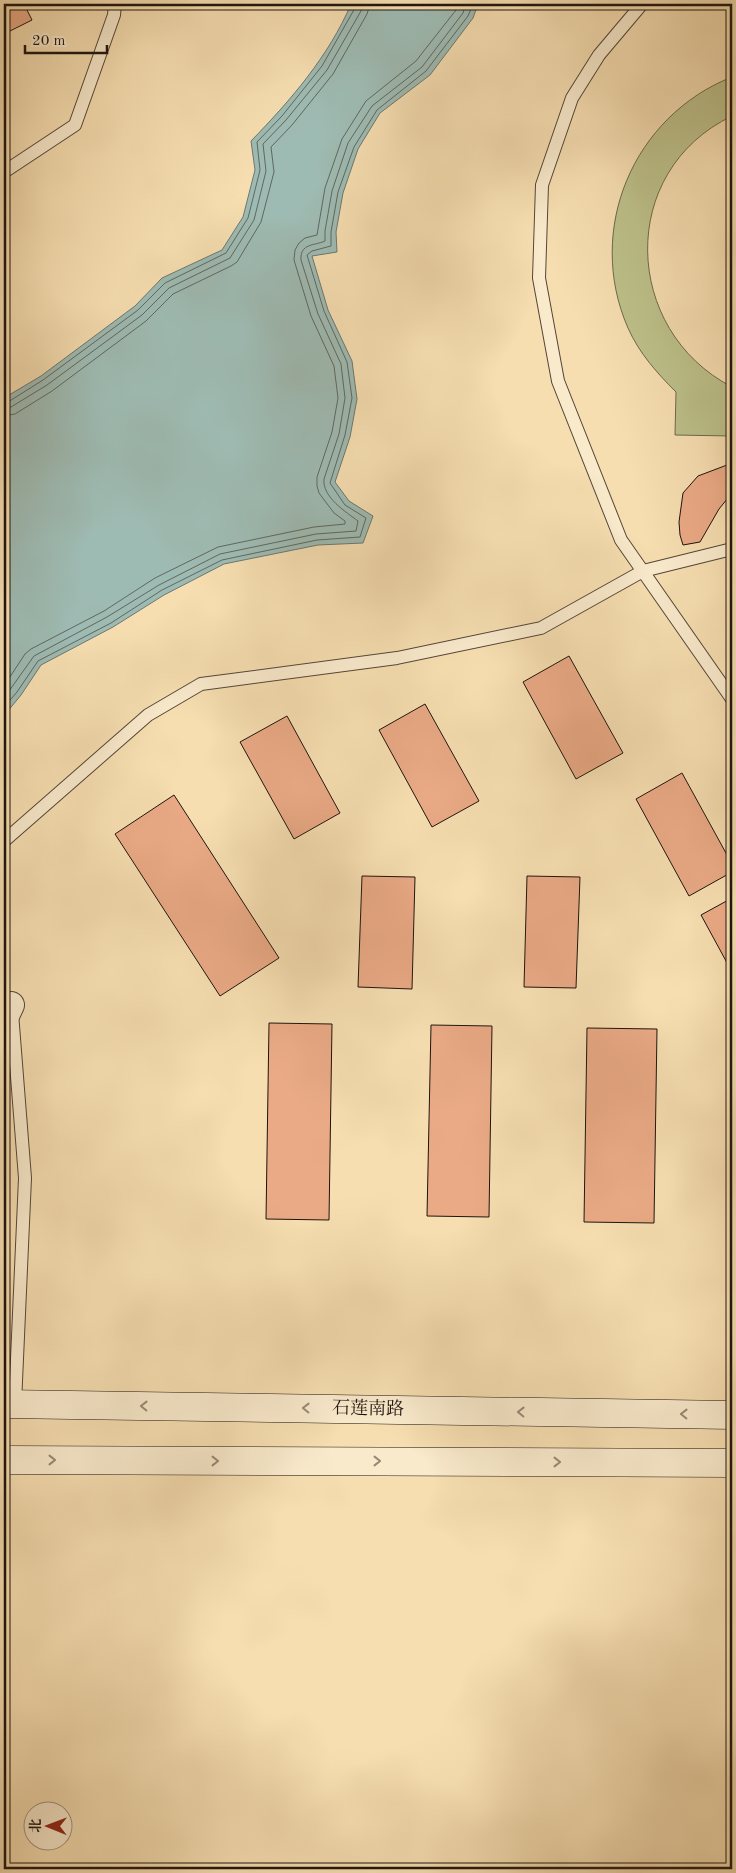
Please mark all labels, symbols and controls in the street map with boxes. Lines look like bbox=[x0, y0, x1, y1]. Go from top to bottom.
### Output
scale bar bbox=[25, 22, 108, 54]
text: 20 m bbox=[32, 34, 66, 49]
street label: 石莲南路 bbox=[332, 1397, 404, 1419]
one-way arrow bbox=[139, 1401, 147, 1411]
one-way arrow bbox=[302, 1403, 310, 1414]
one-way arrow bbox=[517, 1406, 525, 1417]
one-way arrow bbox=[679, 1409, 687, 1419]
one-way arrow bbox=[49, 1455, 57, 1465]
one-way arrow bbox=[212, 1456, 219, 1466]
one-way arrow bbox=[374, 1456, 382, 1466]
one-way arrow bbox=[554, 1457, 562, 1467]
north arrow bbox=[22, 1800, 72, 1850]
text: 北 bbox=[28, 1819, 43, 1833]

